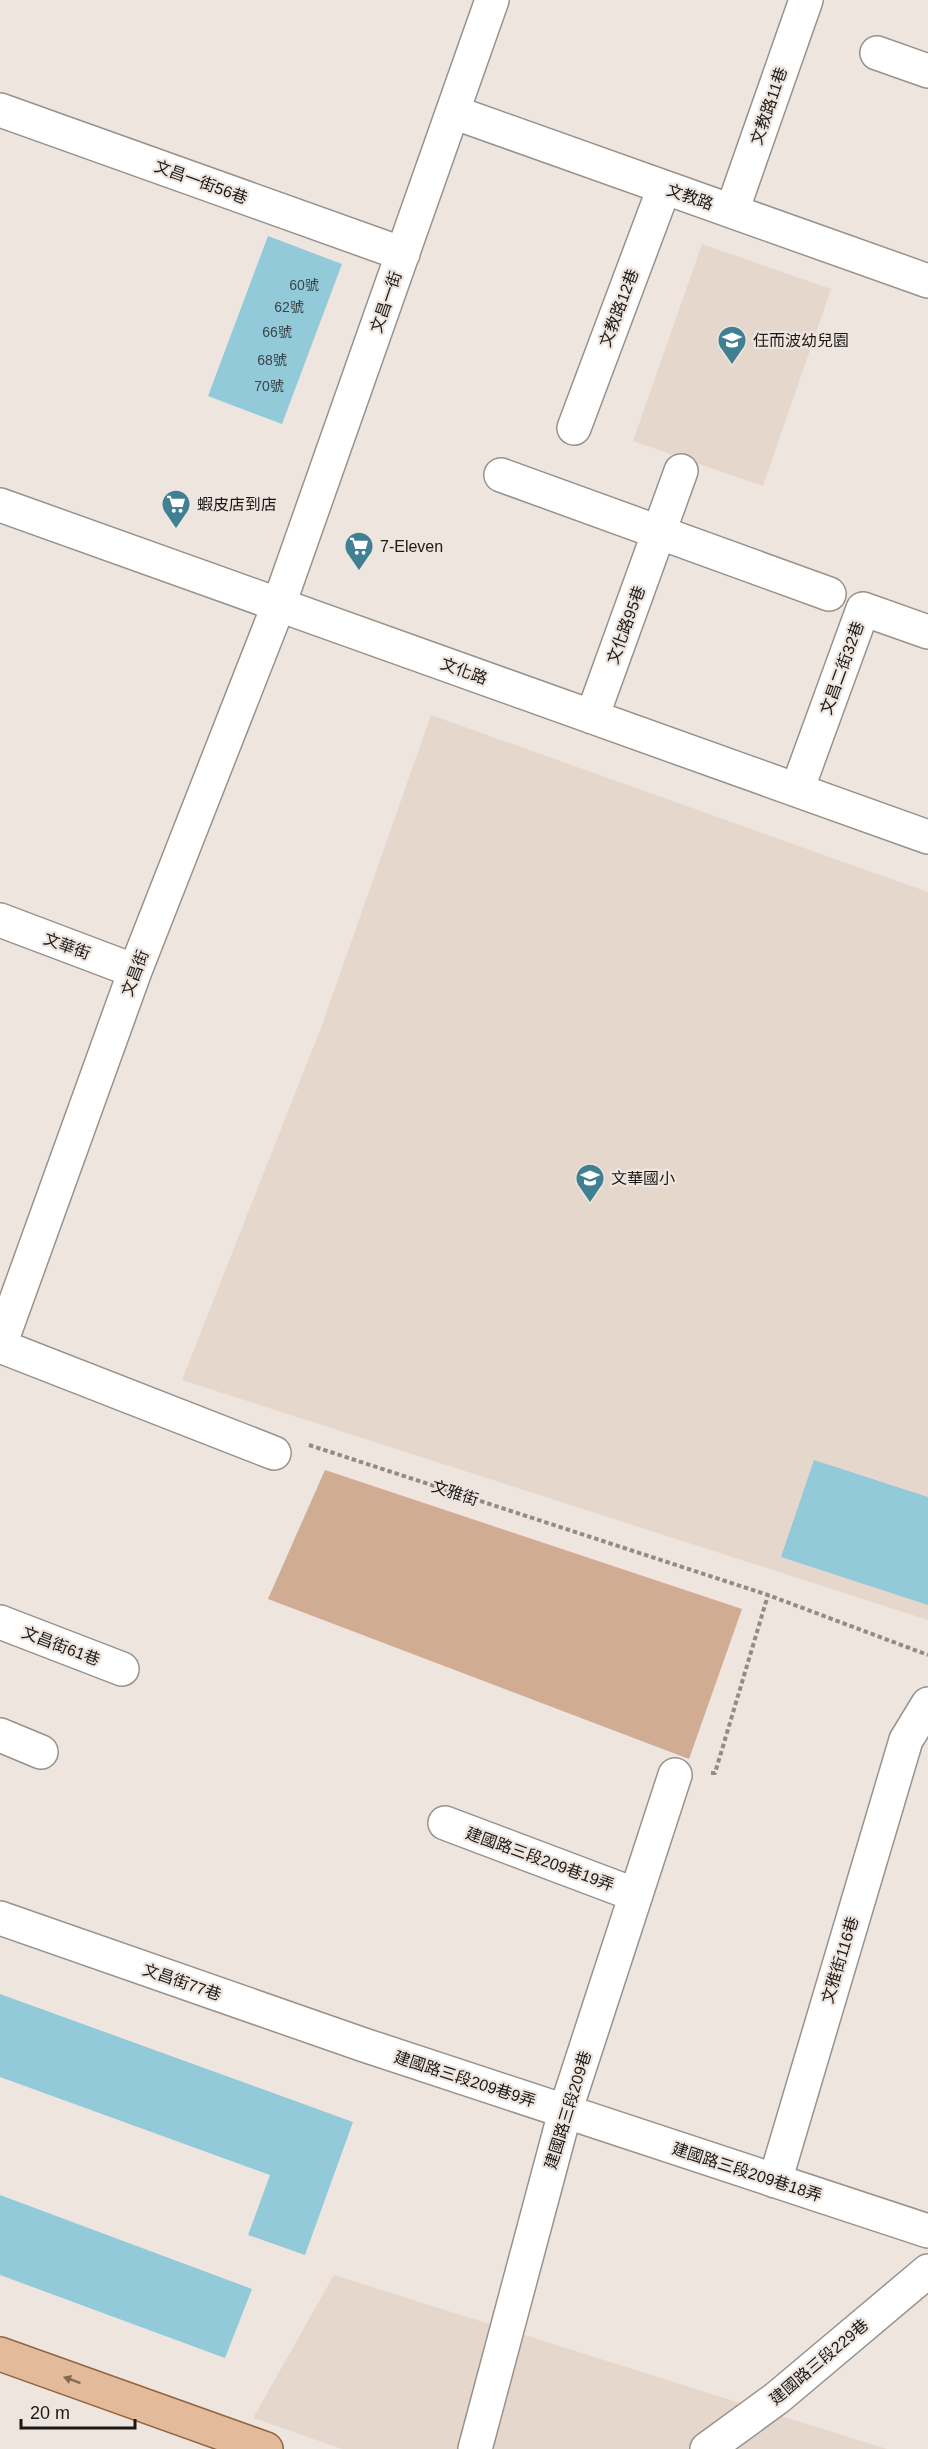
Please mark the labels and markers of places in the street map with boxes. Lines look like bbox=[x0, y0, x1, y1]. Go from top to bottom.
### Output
school or university icon: 任而波幼兒園 bbox=[716, 324, 748, 366]
place label: 任而波幼兒園 bbox=[753, 332, 849, 349]
supermarket icon: 蝦皮店到店 bbox=[160, 488, 192, 530]
place label: 蝦皮店到店 bbox=[197, 496, 277, 513]
supermarket icon: 7-Eleven bbox=[343, 530, 375, 572]
place label: 7-Eleven bbox=[380, 538, 443, 555]
school or university icon: 文華國小 bbox=[574, 1162, 606, 1204]
place label: 文華國小 bbox=[611, 1170, 675, 1187]

